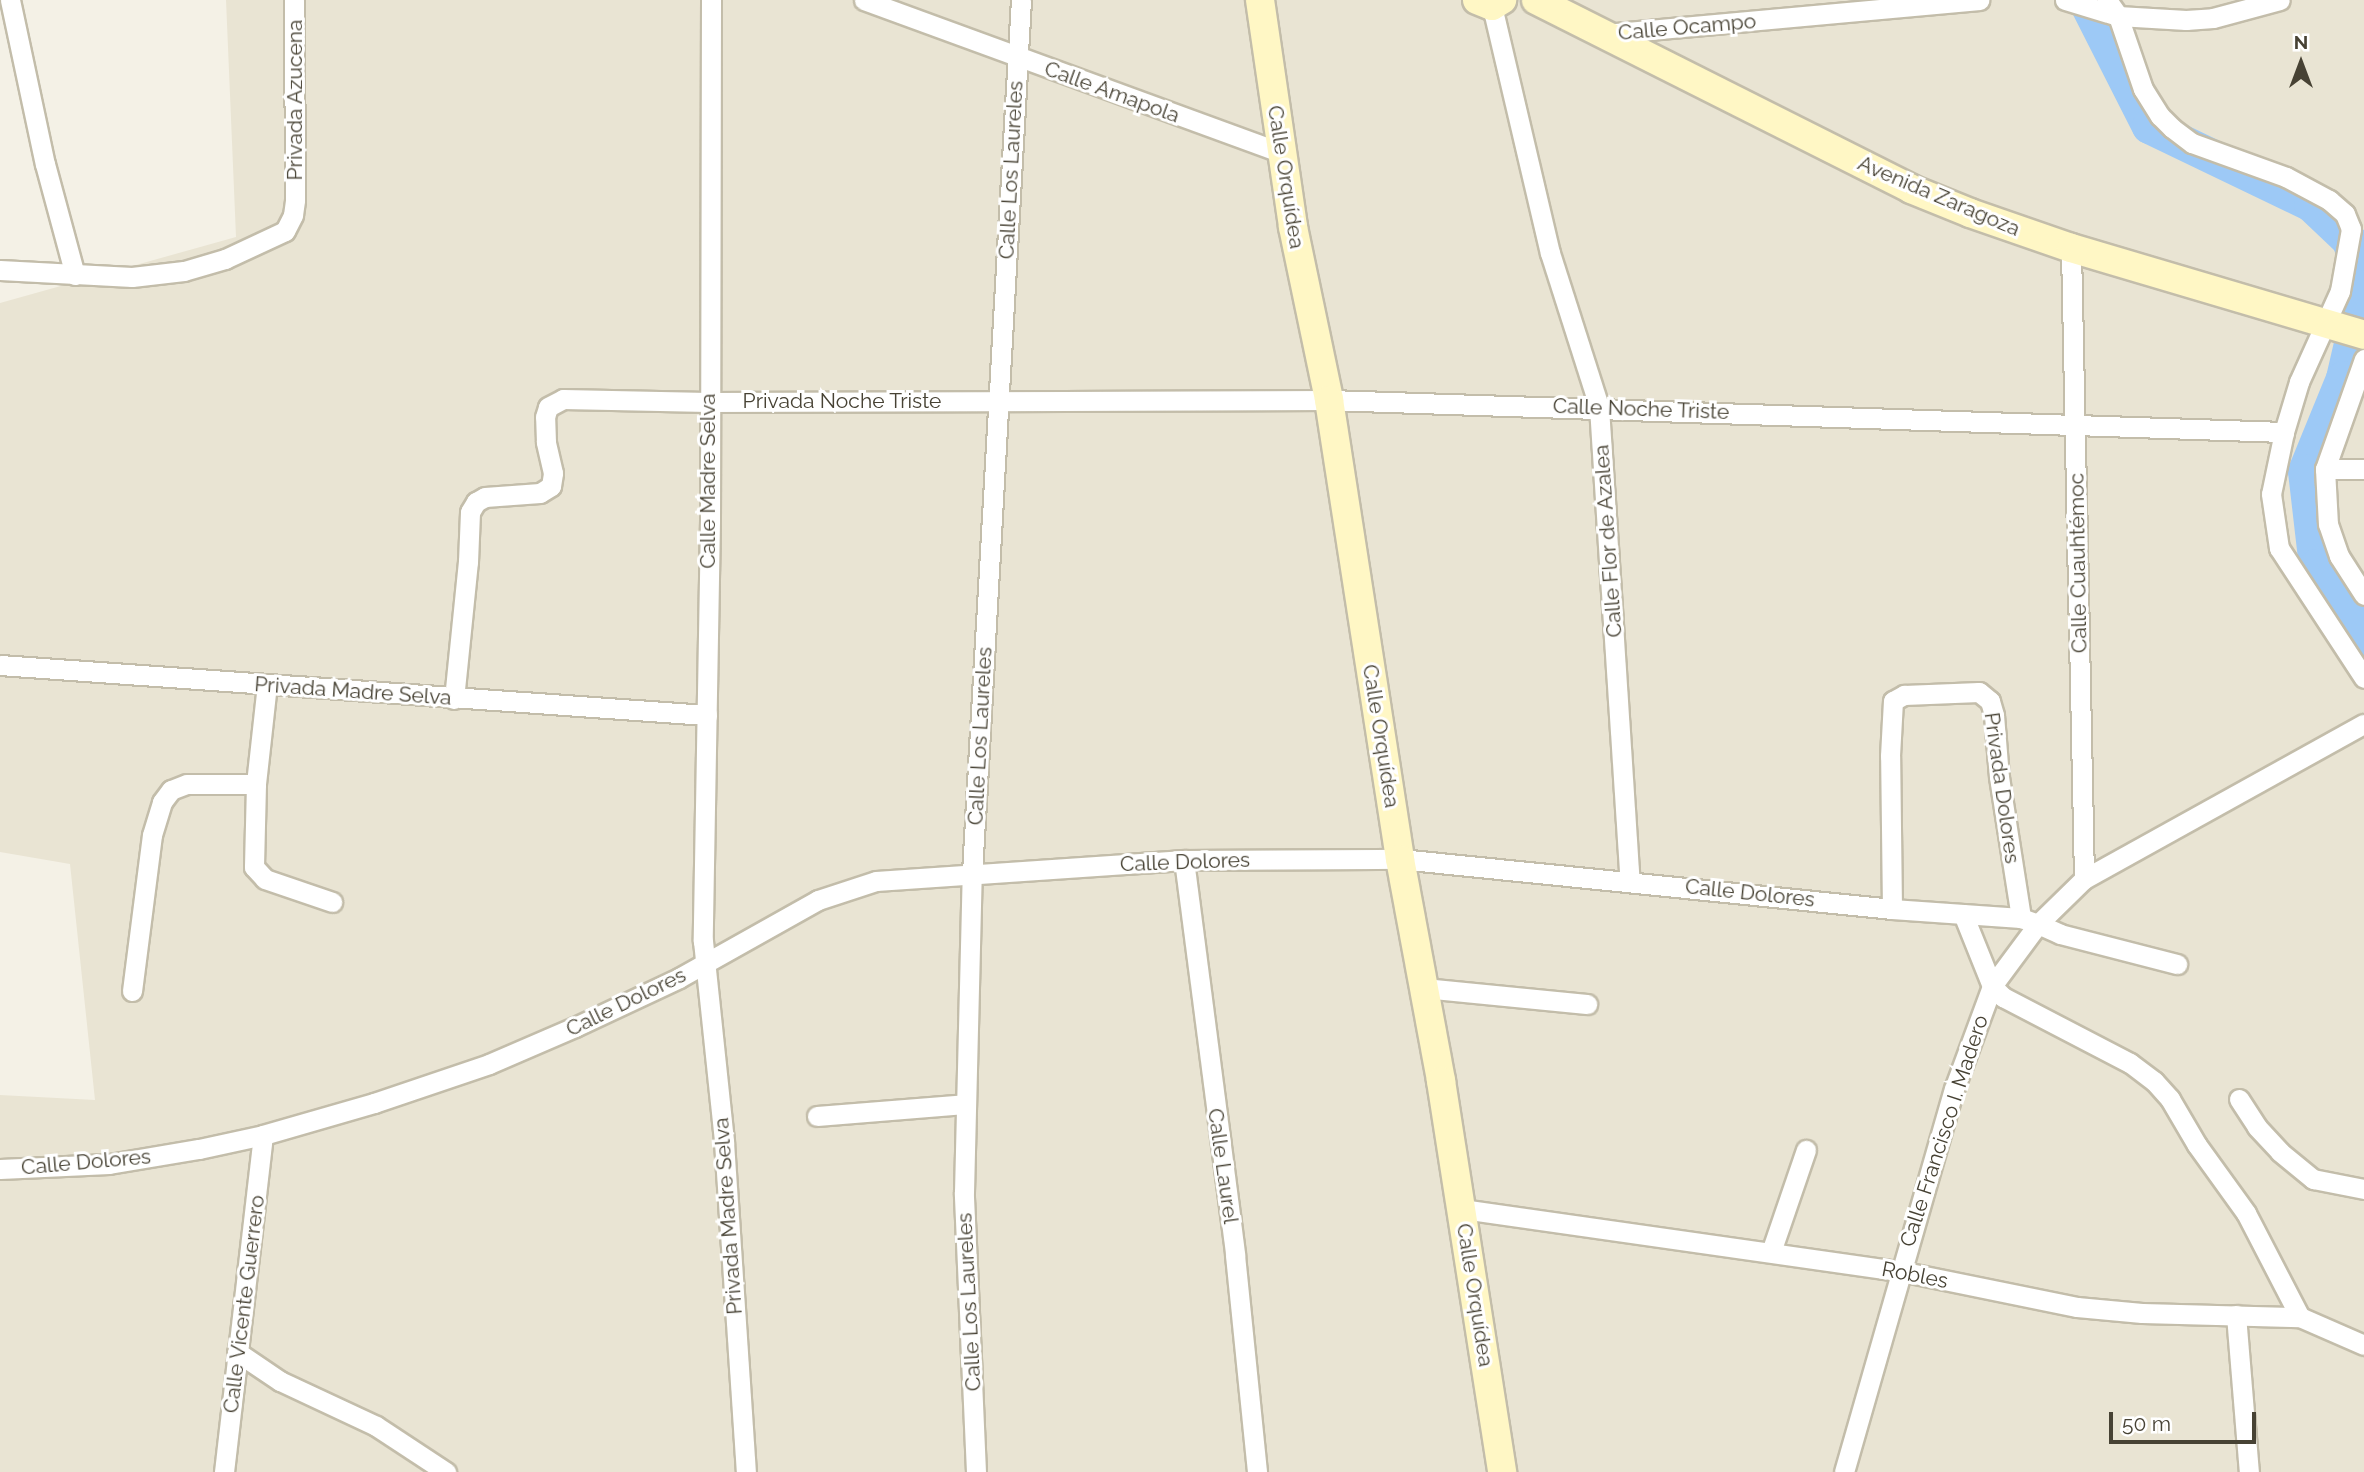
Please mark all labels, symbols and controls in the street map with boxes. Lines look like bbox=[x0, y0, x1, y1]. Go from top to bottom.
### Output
street label: Calle Ocampo bbox=[1617, 8, 1757, 46]
street label: Privada Azucena bbox=[282, 19, 308, 181]
north arrow bbox=[2266, 28, 2336, 98]
text: N bbox=[2294, 31, 2308, 53]
street label: Calle Amapola bbox=[1041, 56, 1183, 128]
street label: Calle Los Laureles bbox=[994, 80, 1028, 260]
street label: Calle Orquídea bbox=[1262, 104, 1310, 250]
street label: Avenida Zaragoza bbox=[1854, 150, 2024, 242]
street label: Privada Noche Triste bbox=[742, 388, 942, 414]
street label: Calle Madre Selva bbox=[695, 393, 721, 569]
street label: Calle Noche Triste bbox=[1552, 393, 1730, 425]
street label: Calle Flor de Azalea bbox=[1589, 443, 1627, 639]
street label: Calle Cuauhtémoc bbox=[2064, 473, 2092, 653]
street label: Calle Los Laureles bbox=[963, 646, 997, 826]
street label: Calle Orquídea bbox=[1357, 663, 1405, 809]
street label: Privada Madre Selva bbox=[254, 672, 452, 710]
street label: Privada Dolores bbox=[1979, 711, 2025, 865]
street label: Calle Dolores bbox=[1120, 847, 1250, 877]
street label: Calle Dolores bbox=[1684, 874, 1816, 912]
street label: Calle Dolores bbox=[562, 962, 690, 1042]
street label: Calle Francisco I. Madero bbox=[1895, 1012, 1993, 1250]
street label: Calle Laurel bbox=[1202, 1107, 1244, 1225]
street label: Privada Madre Selva bbox=[709, 1117, 747, 1315]
street label: Calle Dolores bbox=[20, 1144, 152, 1180]
street label: Calle Vicente Guerrero bbox=[218, 1193, 270, 1415]
street label: Calle Los Laureles bbox=[952, 1212, 986, 1392]
street label: Calle Orquídea bbox=[1451, 1222, 1499, 1368]
street label: Robles bbox=[1880, 1256, 1950, 1294]
scale bar bbox=[2112, 1398, 2259, 1442]
text: 50 m bbox=[2122, 1411, 2171, 1436]

